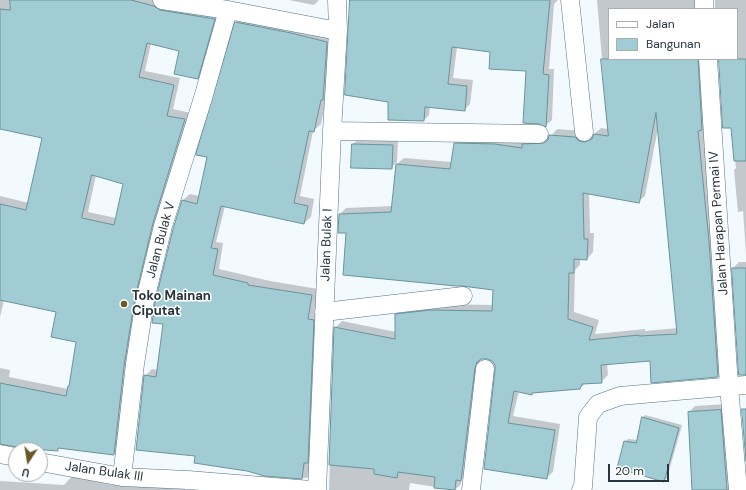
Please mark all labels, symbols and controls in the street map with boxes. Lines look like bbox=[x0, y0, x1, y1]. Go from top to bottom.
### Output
legend bbox=[608, 8, 738, 60]
text: Jalan bbox=[646, 16, 675, 32]
text: Bangunan bbox=[646, 36, 701, 52]
street label: Jalan Harapan Permai IV bbox=[706, 150, 732, 296]
street label: Jalan Bulak V bbox=[143, 200, 179, 280]
street label: Jalan Bulak I bbox=[318, 208, 336, 282]
place label: Toko Mainan Ciputat bbox=[132, 289, 211, 320]
marker: Toko Mainan Ciputat bbox=[119, 299, 129, 309]
north arrow bbox=[8, 442, 48, 482]
scale bar bbox=[610, 456, 671, 482]
street label: Jalan Bulak III bbox=[64, 459, 144, 485]
text: 20 m bbox=[615, 463, 644, 479]
text: U bbox=[21, 465, 31, 480]

